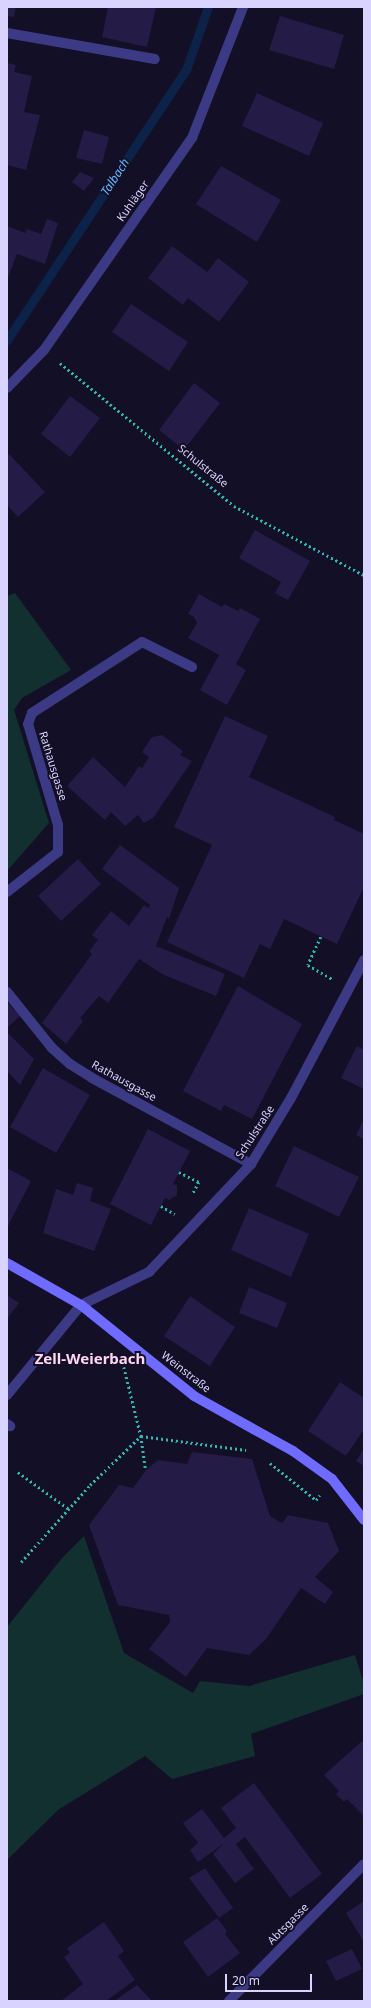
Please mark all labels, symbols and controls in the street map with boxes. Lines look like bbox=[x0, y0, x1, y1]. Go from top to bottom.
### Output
water label: Talbach bbox=[98, 156, 132, 198]
street label: Kuhläger bbox=[114, 178, 152, 224]
street label: Schulstraße bbox=[175, 442, 231, 490]
street label: Rathausgasse bbox=[36, 730, 70, 802]
street label: Rathausgasse bbox=[89, 1058, 159, 1104]
street label: Schulstraße bbox=[233, 1103, 277, 1161]
street label: Weinstraße bbox=[159, 1349, 213, 1395]
district label: Zell-Weierbach bbox=[35, 1350, 145, 1368]
street label: Abtsgasse bbox=[265, 1901, 311, 1947]
scale bar bbox=[227, 1966, 314, 1992]
text: 20 m bbox=[232, 1972, 260, 1989]

